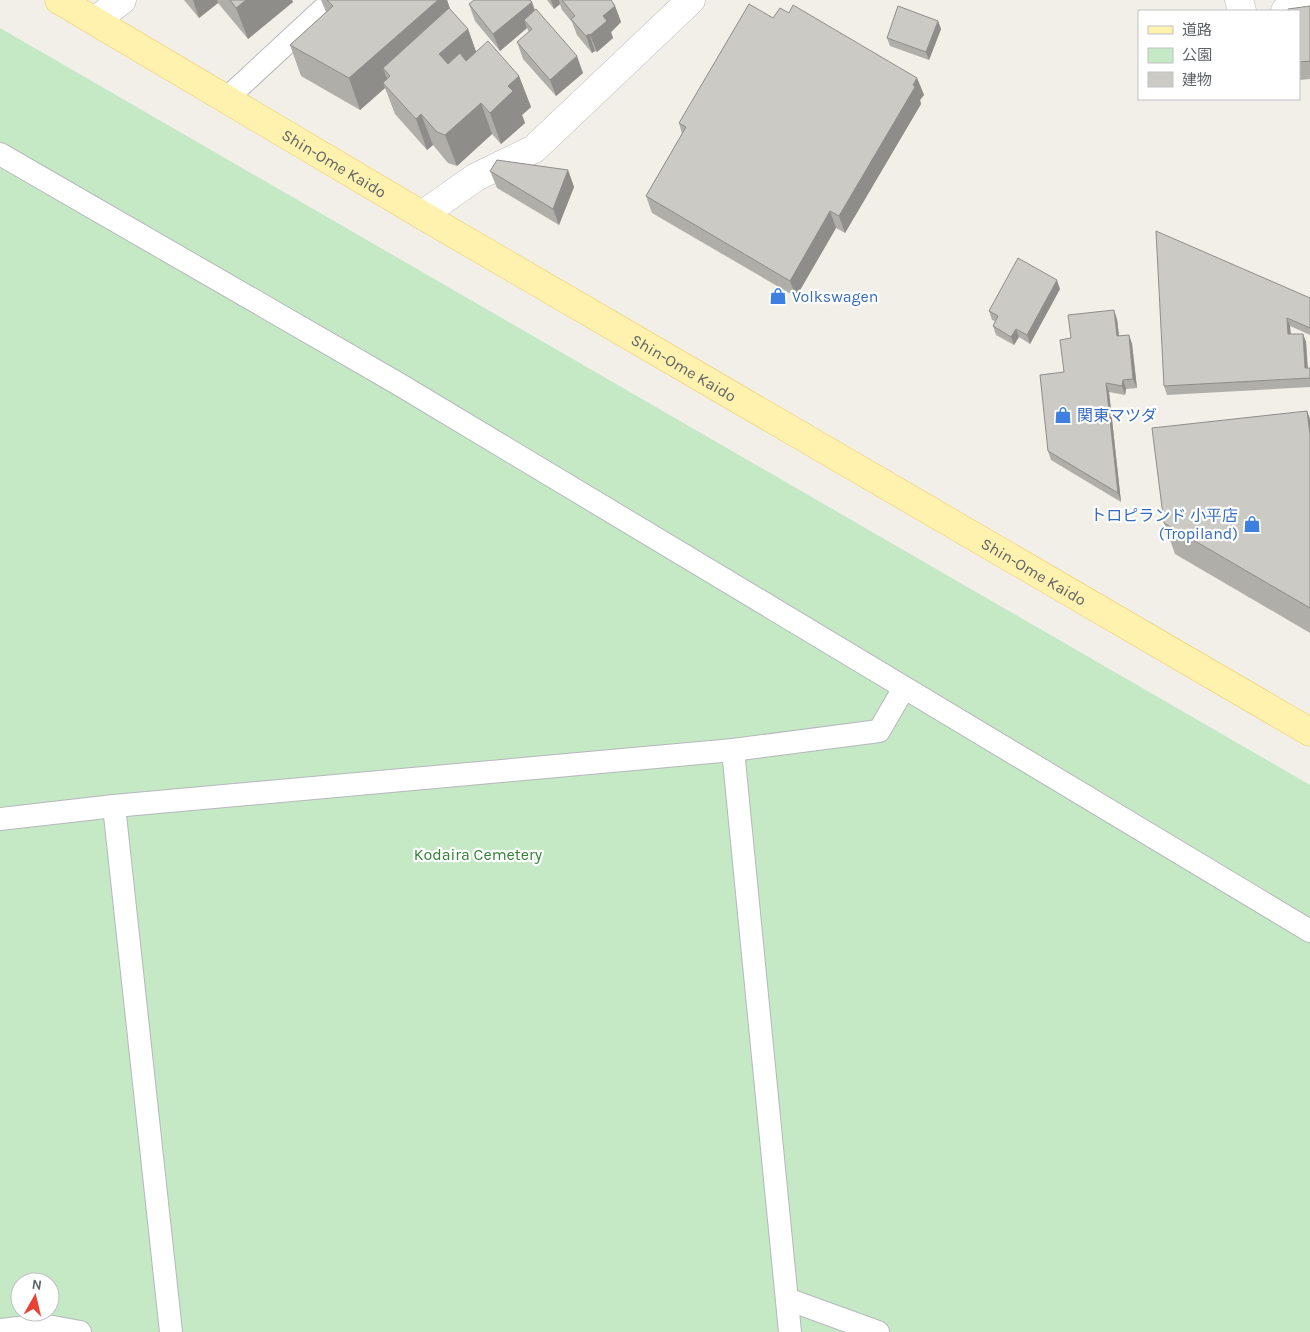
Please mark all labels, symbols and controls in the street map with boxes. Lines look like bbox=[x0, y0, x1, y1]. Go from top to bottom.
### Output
legend bbox=[1138, 10, 1300, 100]
text: 道路 bbox=[1182, 21, 1212, 39]
text: 公園 bbox=[1182, 46, 1212, 64]
text: 建物 bbox=[1182, 71, 1212, 89]
street label: Shin-Ome Kaido bbox=[279, 125, 390, 201]
shop icon: Volkswagen bbox=[768, 286, 788, 306]
place label: Volkswagen bbox=[792, 287, 878, 306]
street label: Shin-Ome Kaido bbox=[628, 330, 740, 405]
shop icon: 関東マツダ bbox=[1053, 405, 1073, 425]
place label: 関東マツダ bbox=[1077, 406, 1157, 425]
place label: トロピランド 小平店 (Tropiland) bbox=[1090, 506, 1238, 543]
shop icon: トロピランド 小平店 (Tropiland) bbox=[1242, 514, 1262, 534]
street label: Shin-Ome Kaido bbox=[978, 533, 1090, 609]
park label: Kodaira Cemetery bbox=[414, 845, 543, 864]
north arrow bbox=[10, 1272, 60, 1322]
text: N bbox=[31, 1276, 43, 1294]

